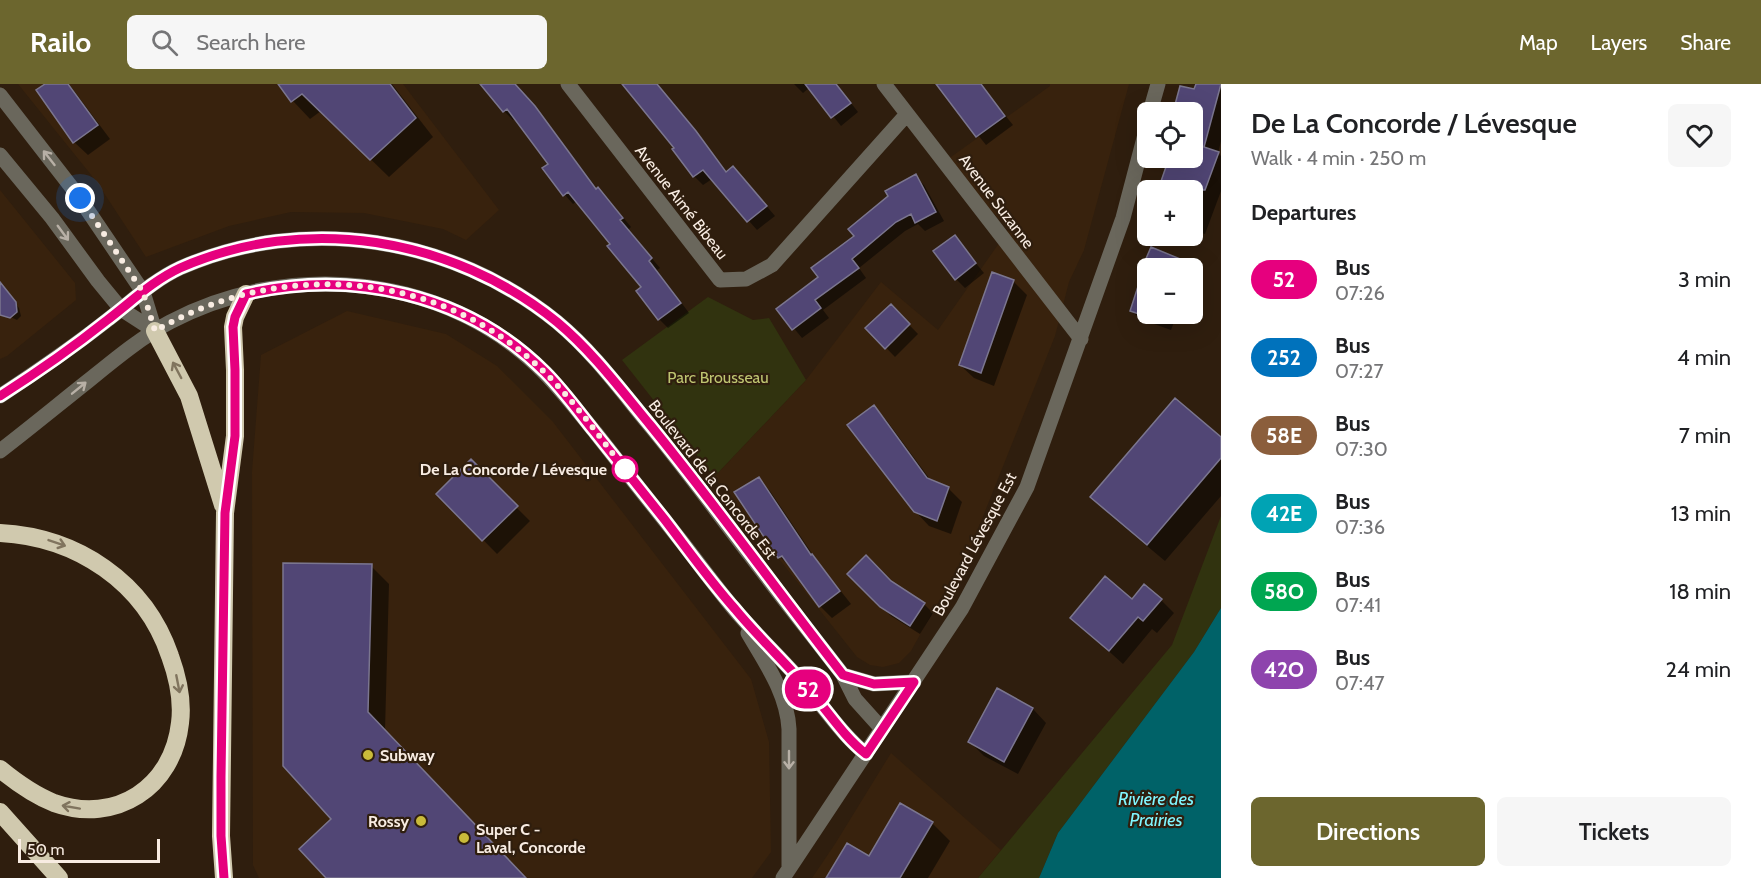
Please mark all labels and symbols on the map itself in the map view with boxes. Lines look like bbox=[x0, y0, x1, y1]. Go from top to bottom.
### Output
street label: Avenue Aimé Bibeau bbox=[631, 142, 732, 263]
one-way arrow bbox=[43, 150, 56, 166]
street label: Avenue Suzanne bbox=[955, 150, 1038, 252]
your location bbox=[65, 183, 95, 213]
one-way arrow bbox=[57, 224, 69, 240]
one-way arrow bbox=[171, 362, 183, 379]
park label: Parc Brousseau bbox=[667, 368, 769, 387]
one-way arrow bbox=[71, 382, 87, 395]
street label: Boulevard de la Concorde Est bbox=[645, 396, 781, 563]
marker: De La Concorde / Lévesque bbox=[612, 456, 638, 482]
place label: De La Concorde / Lévesque bbox=[420, 460, 607, 479]
street label: Boulevard Lévesque Est bbox=[929, 469, 1021, 619]
one-way arrow bbox=[47, 538, 66, 549]
line badge: 52 bbox=[781, 670, 835, 708]
one-way arrow bbox=[173, 674, 184, 694]
place label: Subway bbox=[380, 746, 435, 765]
marker: Subway bbox=[361, 748, 375, 762]
one-way arrow bbox=[783, 750, 795, 770]
water label: Rivière des Prairies bbox=[1118, 788, 1194, 831]
one-way arrow bbox=[62, 801, 82, 812]
place label: Rossy bbox=[368, 812, 409, 831]
marker: Rossy bbox=[414, 814, 428, 828]
place label: Super C - Laval, Concorde bbox=[476, 820, 585, 857]
marker: Super C - Laval, Concorde bbox=[457, 831, 471, 845]
scale bar bbox=[18, 836, 160, 864]

